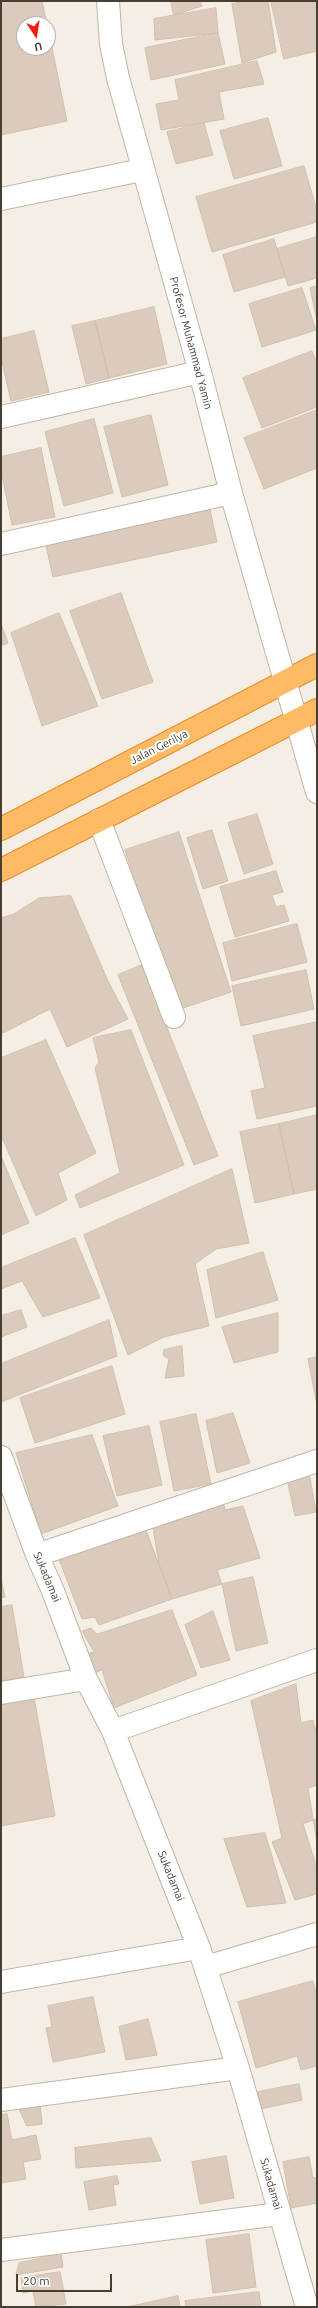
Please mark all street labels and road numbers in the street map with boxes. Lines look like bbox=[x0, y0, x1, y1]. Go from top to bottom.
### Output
street label: Profesor Muhammad Yamin bbox=[167, 275, 215, 411]
street label: Jalan Gerilya bbox=[128, 727, 190, 767]
street label: Sukadamai bbox=[31, 1550, 63, 1604]
street label: Sukadamai bbox=[155, 1849, 187, 1903]
street label: Sukadamai bbox=[257, 2157, 285, 2211]

